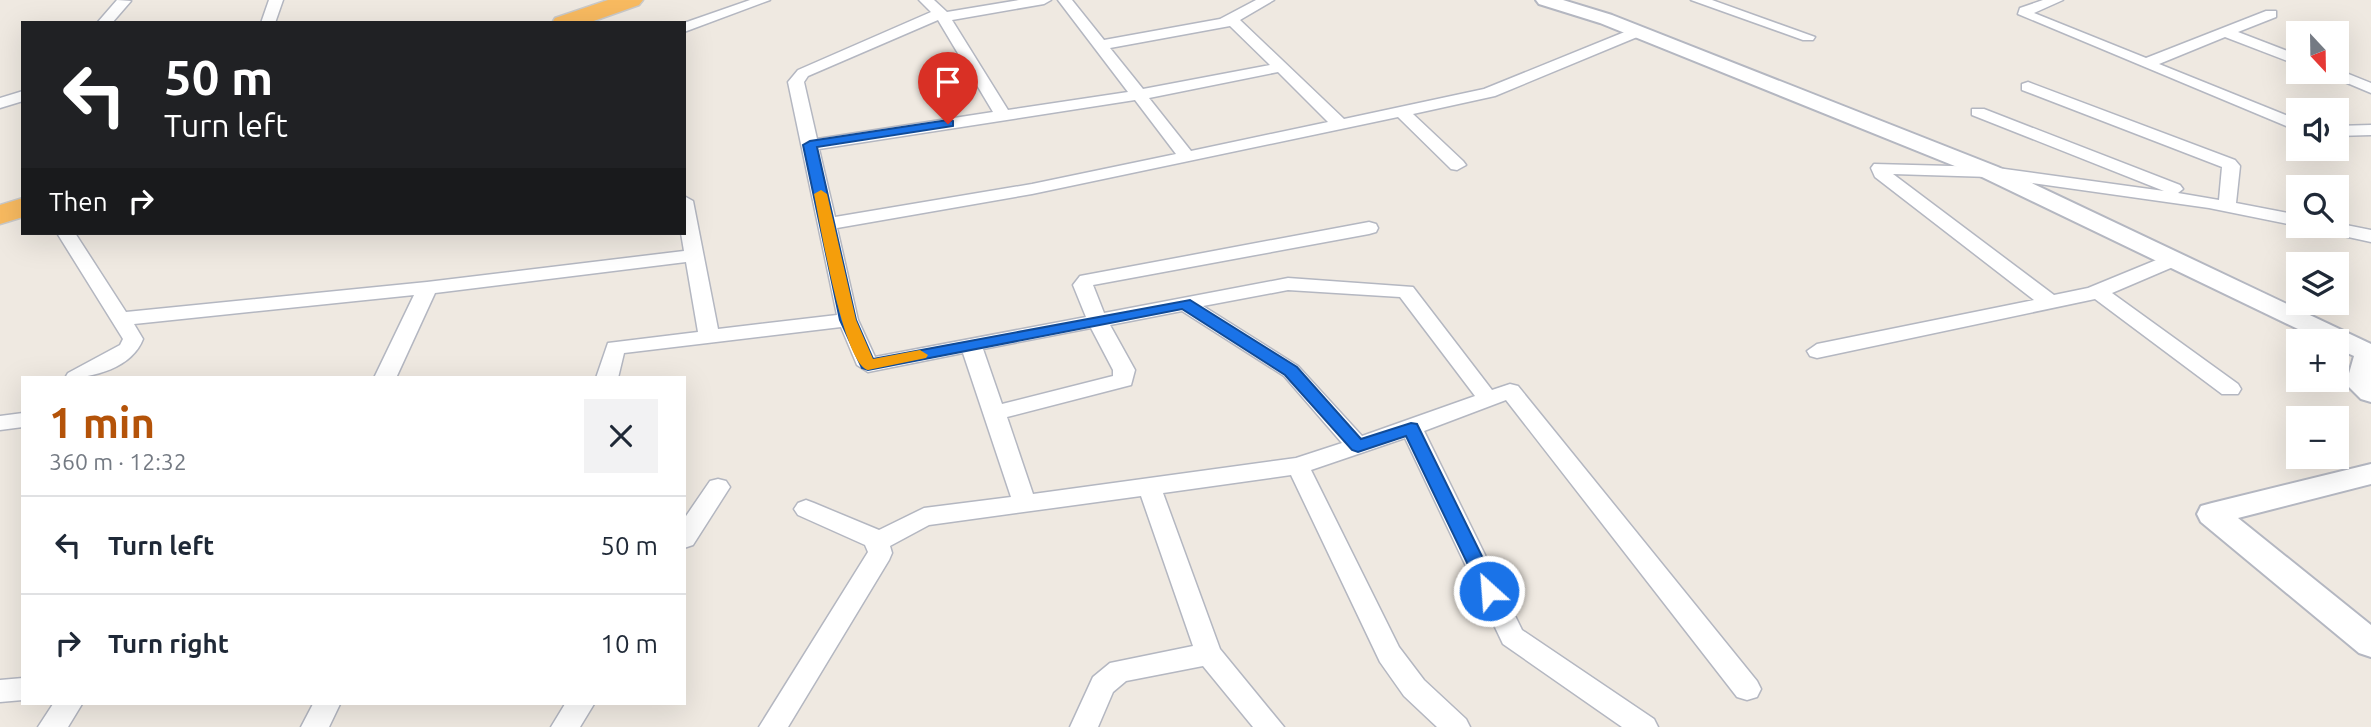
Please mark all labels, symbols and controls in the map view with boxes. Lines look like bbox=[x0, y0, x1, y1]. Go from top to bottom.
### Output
north arrow bbox=[2286, 21, 2348, 84]
map controls bbox=[2286, 21, 2349, 469]
icon: left bbox=[49, 49, 140, 140]
text: 50 m bbox=[164, 49, 273, 104]
pin bbox=[918, 52, 978, 124]
icon: arrive bbox=[929, 63, 967, 101]
button: sound bbox=[2286, 98, 2349, 161]
text: Turn left bbox=[164, 107, 288, 143]
button: search bbox=[2286, 175, 2349, 238]
icon: right bbox=[122, 182, 160, 220]
text: Then bbox=[49, 187, 108, 216]
button: layers bbox=[2286, 252, 2349, 315]
button: + bbox=[2286, 329, 2349, 392]
text: 1 min bbox=[49, 399, 155, 446]
button: close bbox=[584, 399, 658, 473]
button: − bbox=[2286, 406, 2349, 469]
text: 360 m · 12:32 bbox=[49, 449, 187, 474]
icon: left bbox=[49, 526, 87, 564]
text: Turn left bbox=[108, 531, 214, 560]
text: 50 m bbox=[600, 531, 658, 560]
position arrow bbox=[1452, 554, 1526, 628]
icon: right bbox=[49, 624, 87, 662]
text: Turn right bbox=[108, 629, 229, 658]
text: 10 m bbox=[600, 629, 658, 658]

